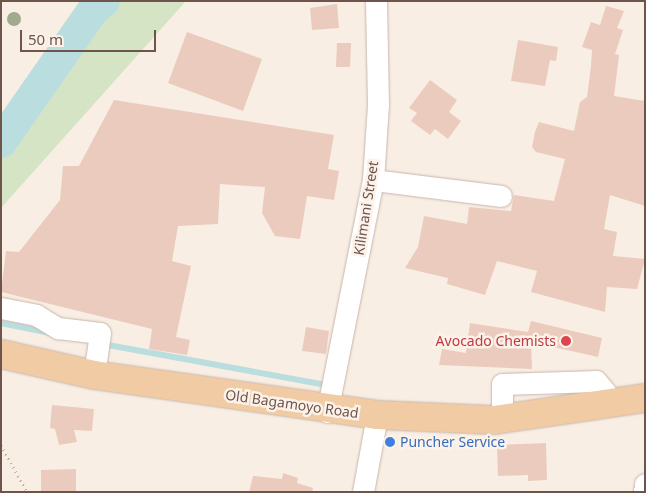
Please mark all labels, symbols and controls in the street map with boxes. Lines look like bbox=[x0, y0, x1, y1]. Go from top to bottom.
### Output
scale bar bbox=[22, 20, 159, 52]
text: 50 m bbox=[28, 29, 63, 49]
street label: Kilimani Street bbox=[350, 160, 382, 256]
place label: Avocado Chemists bbox=[436, 333, 556, 349]
marker: Avocado Chemists bbox=[560, 335, 572, 347]
street label: Old Bagamoyo Road bbox=[224, 386, 360, 422]
place label: Puncher Service bbox=[400, 434, 505, 450]
marker: Puncher Service bbox=[384, 436, 396, 448]

